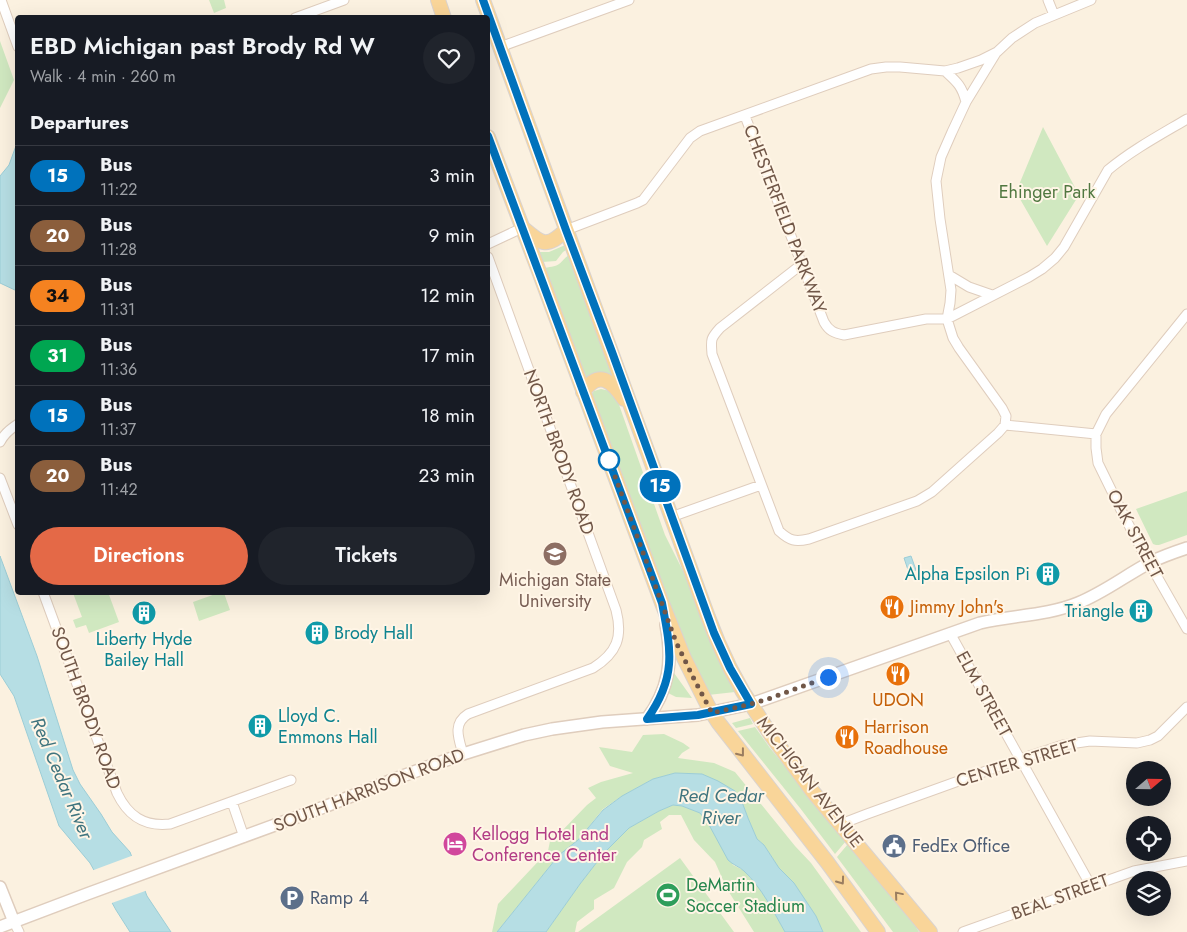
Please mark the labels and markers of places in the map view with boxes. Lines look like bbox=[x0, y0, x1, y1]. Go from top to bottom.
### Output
unlabelled marker bbox=[598, 449, 620, 471]
school or university icon: Michigan State University bbox=[542, 541, 568, 567]
place label: Alpha Epsilon Pi bbox=[905, 561, 1030, 587]
building icon: Alpha Epsilon Pi bbox=[1035, 561, 1061, 587]
place label: Michigan State University bbox=[499, 567, 611, 614]
restaurant icon: Jimmy John's bbox=[879, 594, 905, 620]
place label: Jimmy John's bbox=[908, 594, 1003, 620]
place label: Triangle bbox=[1064, 598, 1124, 624]
building icon: Triangle bbox=[1128, 598, 1154, 624]
building icon: Liberty Hyde Bailey Hall bbox=[131, 600, 157, 626]
building icon: Brody Hall bbox=[304, 620, 330, 646]
place label: Brody Hall bbox=[334, 620, 413, 646]
place label: Liberty Hyde Bailey Hall bbox=[96, 626, 192, 673]
restaurant icon: UDON bbox=[885, 661, 911, 687]
place label: UDON bbox=[872, 687, 924, 713]
place label: Lloyd C. Emmons Hall bbox=[278, 703, 378, 750]
building icon: Lloyd C. Emmons Hall bbox=[247, 713, 273, 739]
place label: Harrison Roadhouse bbox=[864, 714, 948, 761]
restaurant icon: Harrison Roadhouse bbox=[834, 724, 860, 750]
place label: Kellogg Hotel and Conference Center bbox=[472, 821, 618, 868]
hotel icon: Kellogg Hotel and Conference Center bbox=[442, 831, 468, 857]
public building icon: FedEx Office bbox=[881, 833, 907, 859]
place label: FedEx Office bbox=[912, 833, 1010, 859]
place label: DeMartin Soccer Stadium bbox=[686, 872, 805, 919]
sports icon: DeMartin Soccer Stadium bbox=[655, 882, 681, 908]
parking icon: Ramp 4 bbox=[279, 885, 305, 911]
place label: Ramp 4 bbox=[310, 885, 369, 911]

